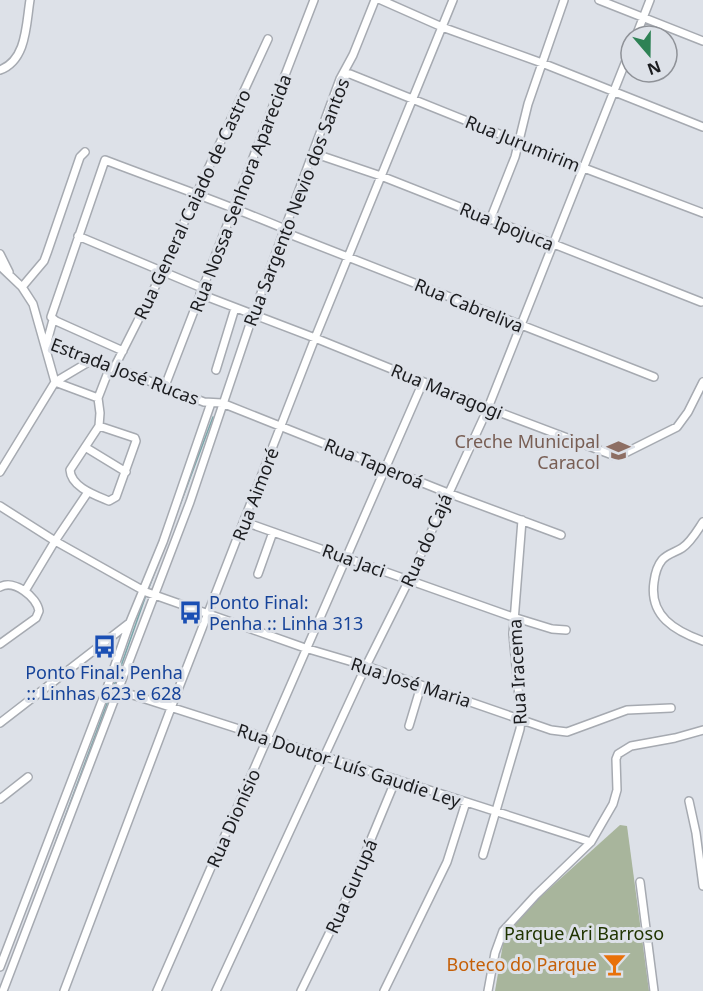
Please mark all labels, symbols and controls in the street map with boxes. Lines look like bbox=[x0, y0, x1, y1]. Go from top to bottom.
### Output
north arrow bbox=[619, 24, 679, 84]
text: N bbox=[644, 56, 664, 81]
street label: Rua Nossa Senhora Aparecida bbox=[183, 71, 297, 315]
street label: Rua Sargento Nevio dos Santos bbox=[238, 74, 354, 330]
street label: Rua General Caiado de Castro bbox=[128, 85, 256, 323]
street label: Rua Jurumirim bbox=[462, 109, 584, 177]
street label: Rua Ipojuca bbox=[456, 196, 558, 256]
street label: Rua Cabreliva bbox=[411, 272, 527, 338]
street label: Estrada José Rucas bbox=[47, 332, 203, 410]
street label: Rua Maragogi bbox=[388, 358, 506, 424]
place label: Creche Municipal Caracol bbox=[454, 429, 600, 474]
street label: Rua Taperoá bbox=[321, 432, 427, 494]
school or university icon: Creche Municipal Caracol bbox=[605, 438, 631, 464]
street label: Rua Aimoré bbox=[226, 444, 284, 544]
street label: Rua do Cajá bbox=[395, 489, 457, 591]
street label: Rua Jaci bbox=[319, 538, 389, 582]
place label: Ponto Final: Penha :: Linha 313 bbox=[209, 590, 363, 635]
bus stop icon: Ponto Final: Penha :: Linha 313 bbox=[178, 599, 204, 625]
street label: Rua Iracema bbox=[502, 618, 532, 726]
bus stop icon: Ponto Final: Penha :: Linhas 623 e 628 bbox=[91, 633, 117, 659]
street label: Rua José Maria bbox=[348, 651, 474, 713]
place label: Ponto Final: Penha :: Linhas 623 e 628 bbox=[25, 660, 183, 705]
street label: Rua Doutor Luís Gaudie Ley bbox=[234, 718, 465, 813]
street label: Rua Dionísio bbox=[201, 765, 265, 871]
street label: Rua Gurupá bbox=[319, 835, 383, 937]
park label: Parque Ari Barroso bbox=[504, 921, 664, 945]
bar icon: Boteco do Parque bbox=[602, 951, 628, 977]
place label: Boteco do Parque bbox=[447, 952, 597, 976]

